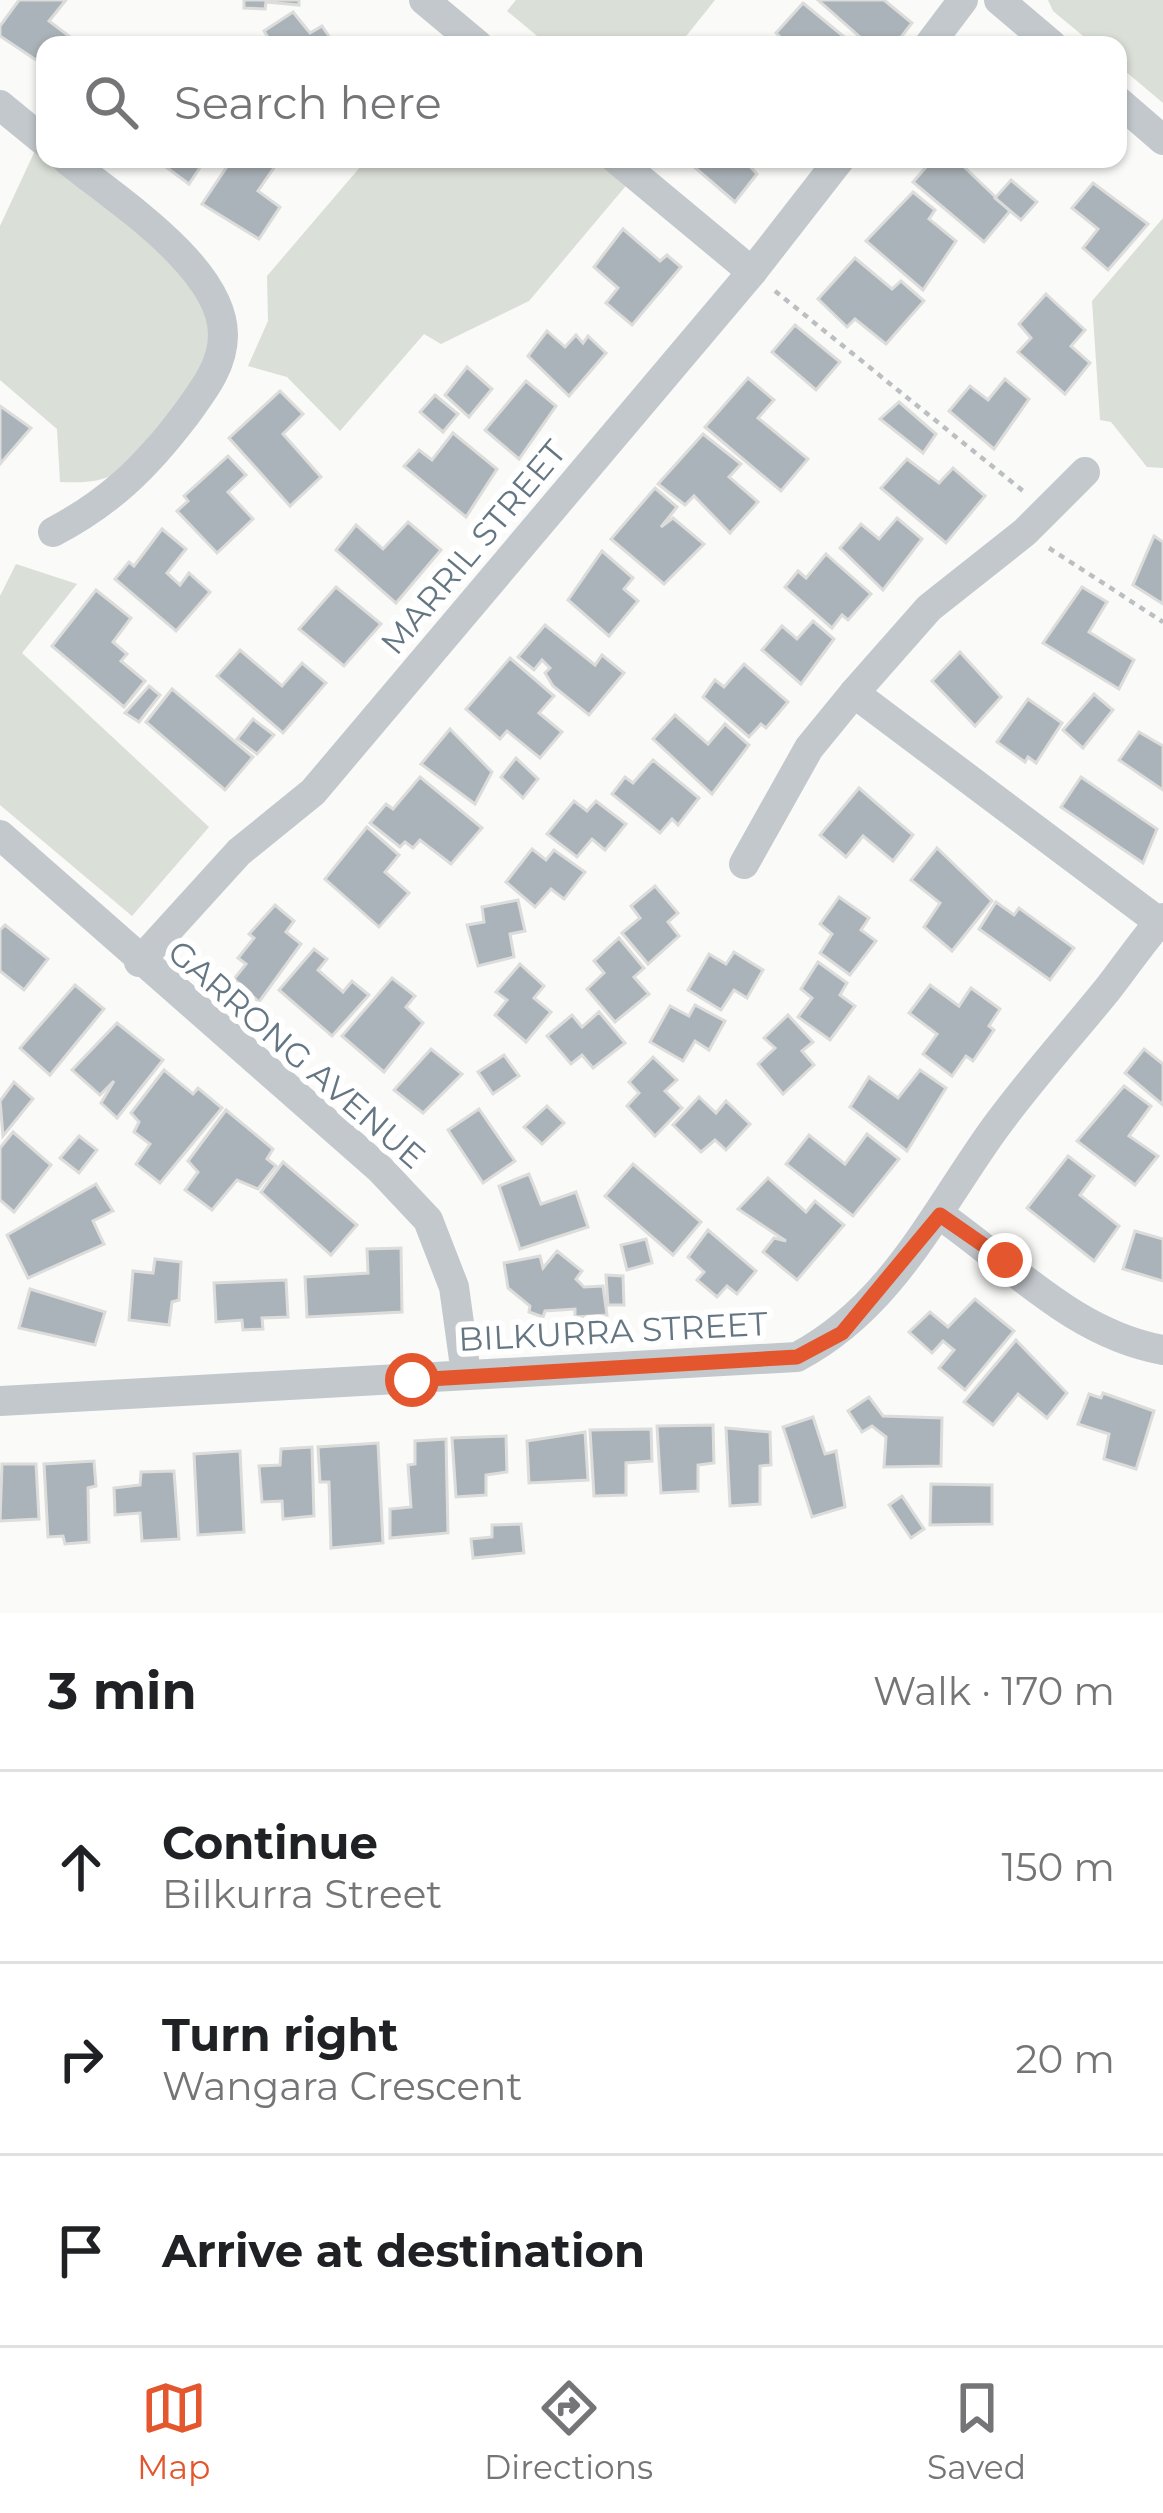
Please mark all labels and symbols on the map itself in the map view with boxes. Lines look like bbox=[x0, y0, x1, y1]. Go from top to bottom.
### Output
street label: MARRIL STREET bbox=[372, 432, 574, 662]
street label: GARRONG AVENUE bbox=[160, 931, 434, 1177]
route end bbox=[978, 1233, 1032, 1287]
street label: BILKURRA STREET bbox=[457, 1303, 769, 1359]
route start bbox=[385, 1353, 439, 1407]

